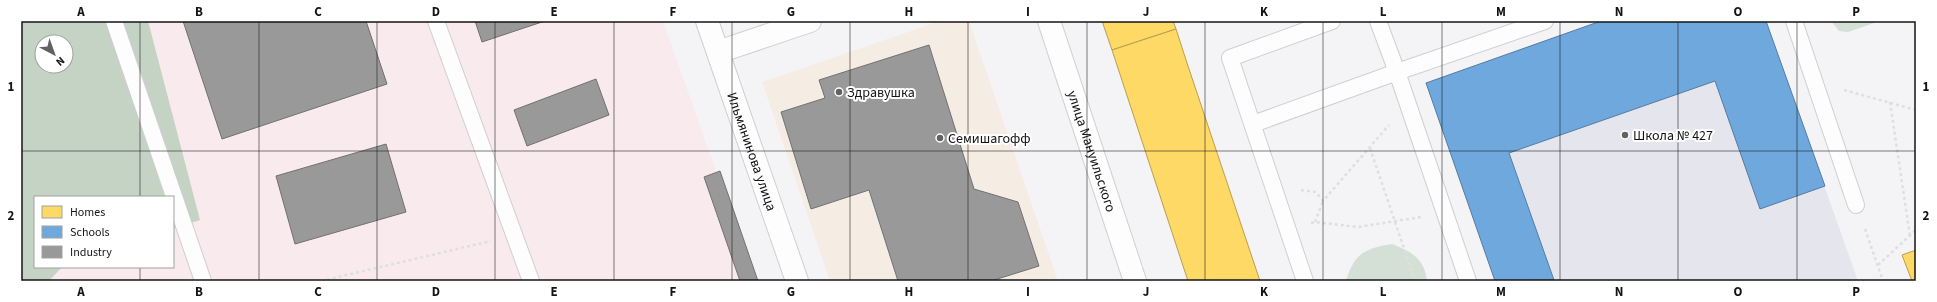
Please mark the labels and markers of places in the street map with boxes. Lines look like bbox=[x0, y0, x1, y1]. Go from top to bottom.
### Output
place label: Здравушка bbox=[847, 83, 915, 103]
marker: Здравушка bbox=[834, 87, 844, 97]
place label: Школа № 427 bbox=[1633, 126, 1713, 146]
place label: Семишагофф bbox=[948, 129, 1031, 149]
marker: Школа № 427 bbox=[1620, 130, 1630, 140]
marker: Семишагофф bbox=[935, 133, 945, 143]

